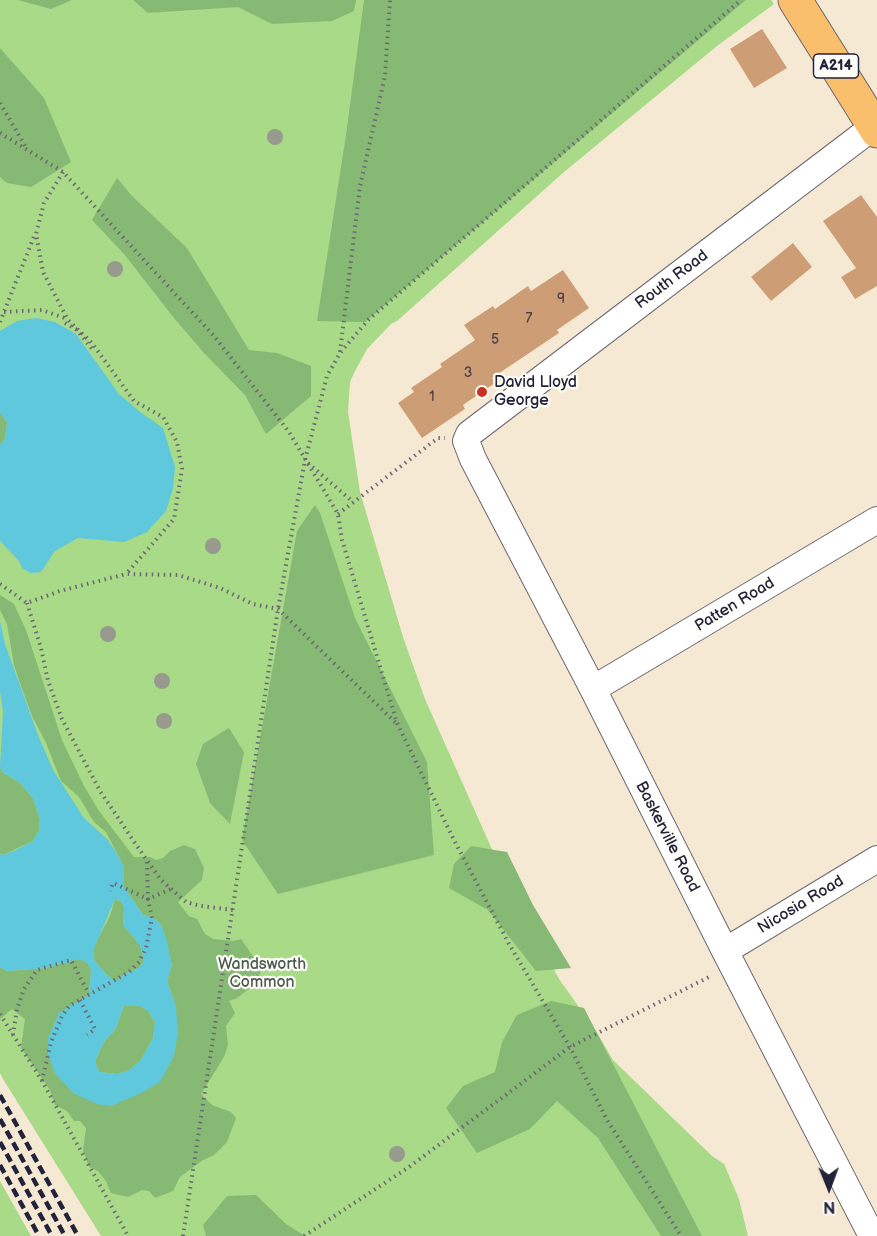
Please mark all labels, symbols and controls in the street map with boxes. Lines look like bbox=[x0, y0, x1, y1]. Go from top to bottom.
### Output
road number: A214 bbox=[814, 54, 858, 78]
street label: Routh Road bbox=[632, 246, 712, 314]
house number: 9 bbox=[557, 291, 565, 307]
house number: 7 bbox=[526, 311, 532, 327]
house number: 5 bbox=[491, 332, 499, 348]
house number: 3 bbox=[464, 365, 472, 381]
place label: David Lloyd George bbox=[494, 373, 577, 411]
marker: David Lloyd George bbox=[475, 385, 489, 399]
house number: 1 bbox=[429, 389, 435, 405]
street label: Patten Road bbox=[692, 574, 778, 636]
street label: Baskerville Road bbox=[631, 778, 703, 896]
street label: Nicosia Road bbox=[754, 872, 848, 938]
park label: Wandsworth Common bbox=[218, 955, 306, 993]
north arrow bbox=[799, 1158, 859, 1218]
text: N bbox=[823, 1197, 836, 1216]

